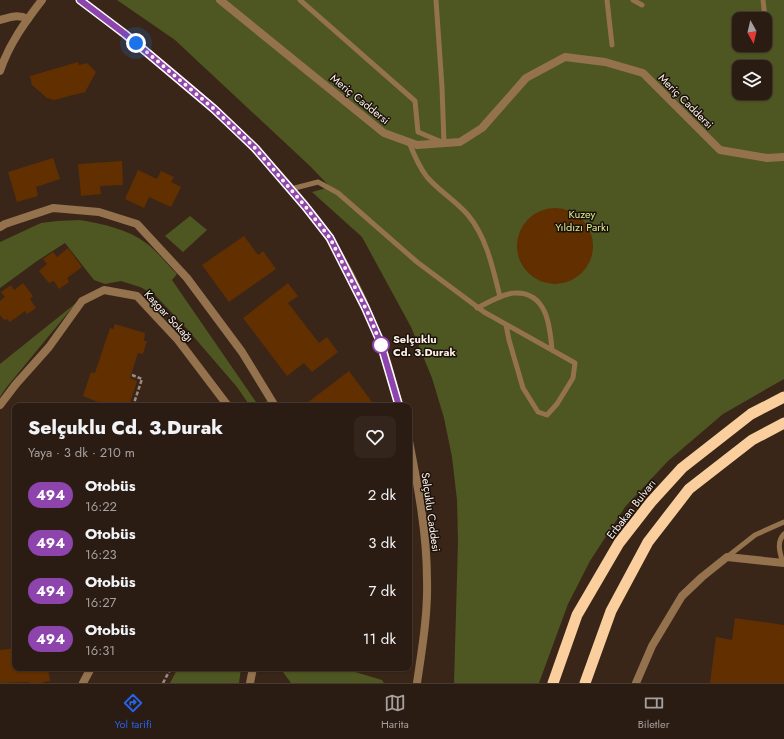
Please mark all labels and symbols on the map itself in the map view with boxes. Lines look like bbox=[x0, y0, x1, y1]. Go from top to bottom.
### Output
north arrow bbox=[732, 12, 772, 52]
your location bbox=[126, 33, 146, 53]
street label: Meriç Caddersi bbox=[327, 70, 393, 128]
street label: Meriç Caddersi bbox=[655, 70, 717, 132]
park label: Kuzey Yıldızı Parkı bbox=[555, 206, 609, 235]
street label: Kaşgar Sokağı bbox=[141, 286, 197, 346]
place label: Selçuklu Cd. 3.Durak bbox=[393, 331, 456, 360]
marker: Selçuklu Cd. 3.Durak bbox=[372, 336, 390, 354]
street label: Selçuklu Caddesi bbox=[418, 471, 445, 553]
street label: Erbakan Bulvarı bbox=[603, 476, 659, 542]

